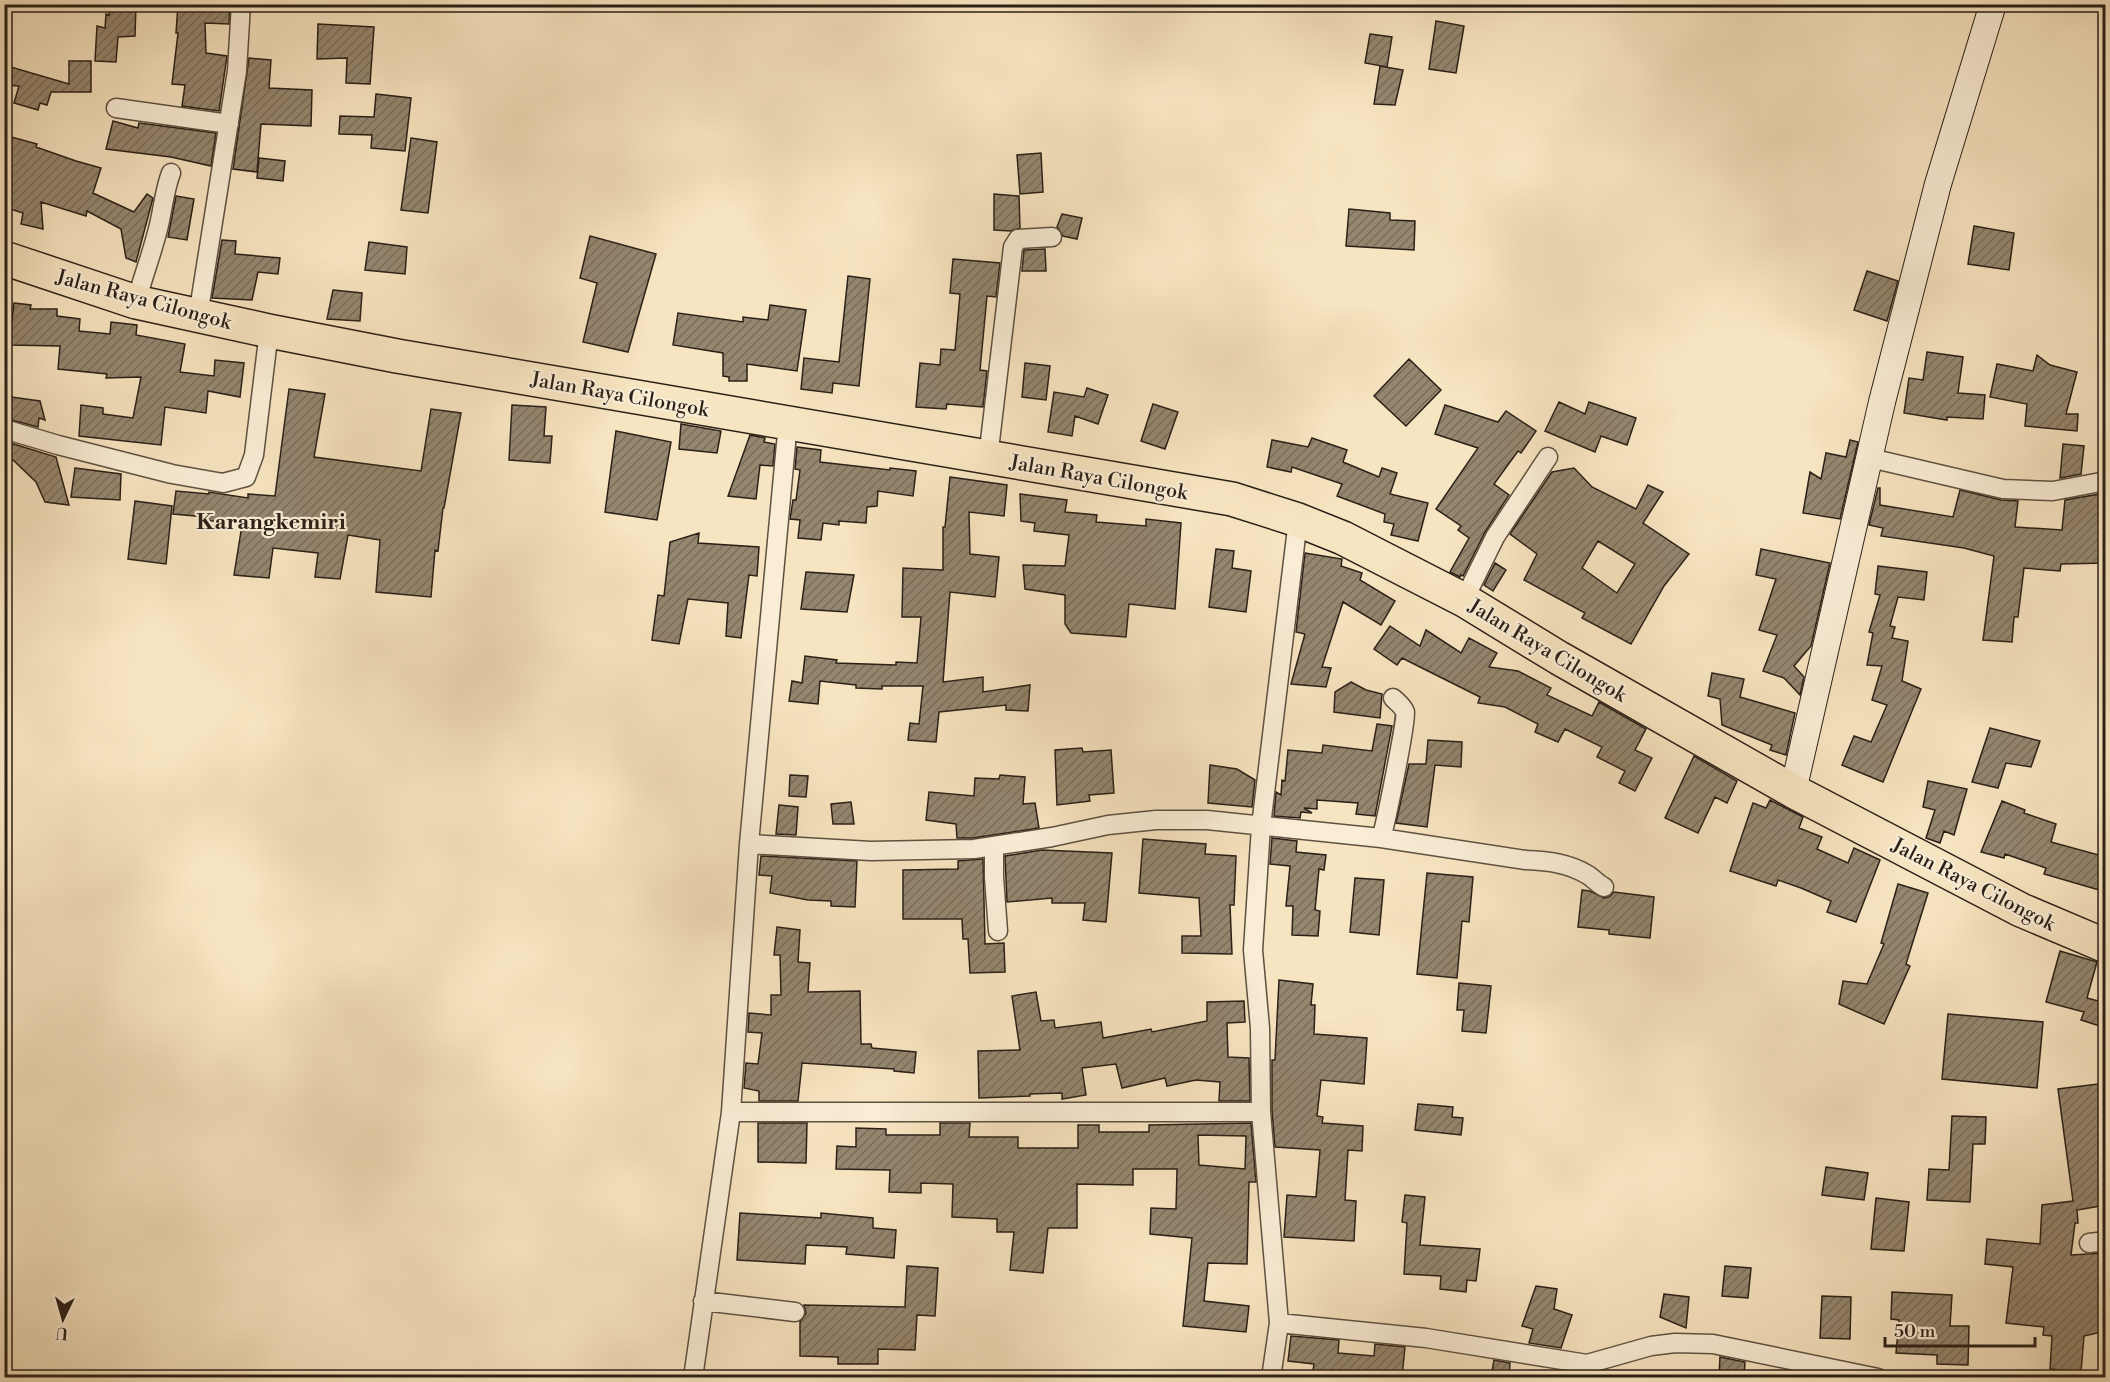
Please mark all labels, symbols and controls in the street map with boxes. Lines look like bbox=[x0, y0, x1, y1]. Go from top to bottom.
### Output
street label: Jalan Raya Cilongok bbox=[52, 265, 235, 336]
street label: Jalan Raya Cilongok bbox=[528, 367, 712, 424]
street label: Jalan Raya Cilongok bbox=[1007, 450, 1191, 507]
district label: Karangkemiri bbox=[196, 509, 346, 536]
street label: Jalan Raya Cilongok bbox=[1463, 594, 1632, 709]
street label: Jalan Raya Cilongok bbox=[1886, 833, 2061, 938]
north arrow bbox=[33, 1289, 93, 1349]
scale bar bbox=[1885, 1310, 2035, 1348]
text: 50 m bbox=[1894, 1320, 1936, 1343]
text: U bbox=[54, 1322, 69, 1343]

